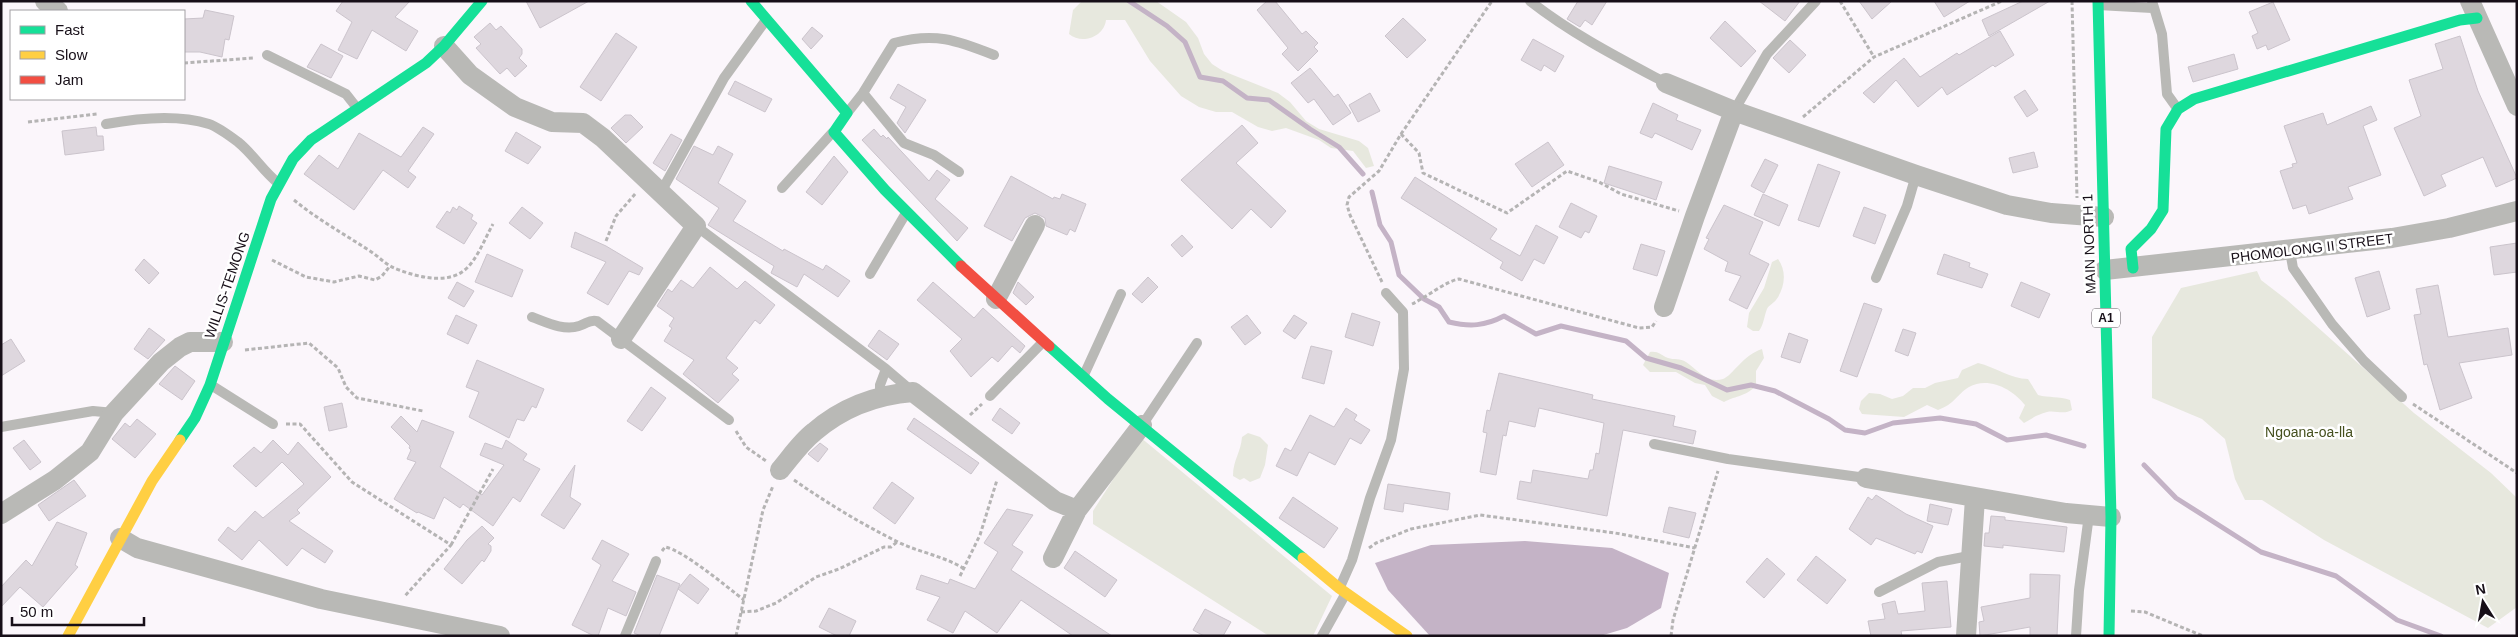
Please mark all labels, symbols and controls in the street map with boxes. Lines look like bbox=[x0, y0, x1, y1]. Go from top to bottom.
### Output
legend bbox=[10, 10, 185, 100]
text: Fast bbox=[55, 21, 85, 38]
text: Slow bbox=[55, 46, 88, 63]
text: Jam bbox=[55, 71, 83, 88]
street label: MAIN NORTH 1 bbox=[2079, 193, 2099, 294]
street label: WILLIS-TEMONG bbox=[201, 229, 253, 341]
street label: PHOMOLONG II STREET bbox=[2230, 230, 2394, 266]
road number: A1 bbox=[2092, 308, 2120, 328]
park label: Ngoana-oa-lla bbox=[2265, 424, 2353, 440]
north arrow bbox=[2458, 577, 2508, 627]
text: N bbox=[2474, 580, 2487, 598]
scale bar bbox=[12, 594, 145, 626]
text: 50 m bbox=[20, 603, 53, 620]

